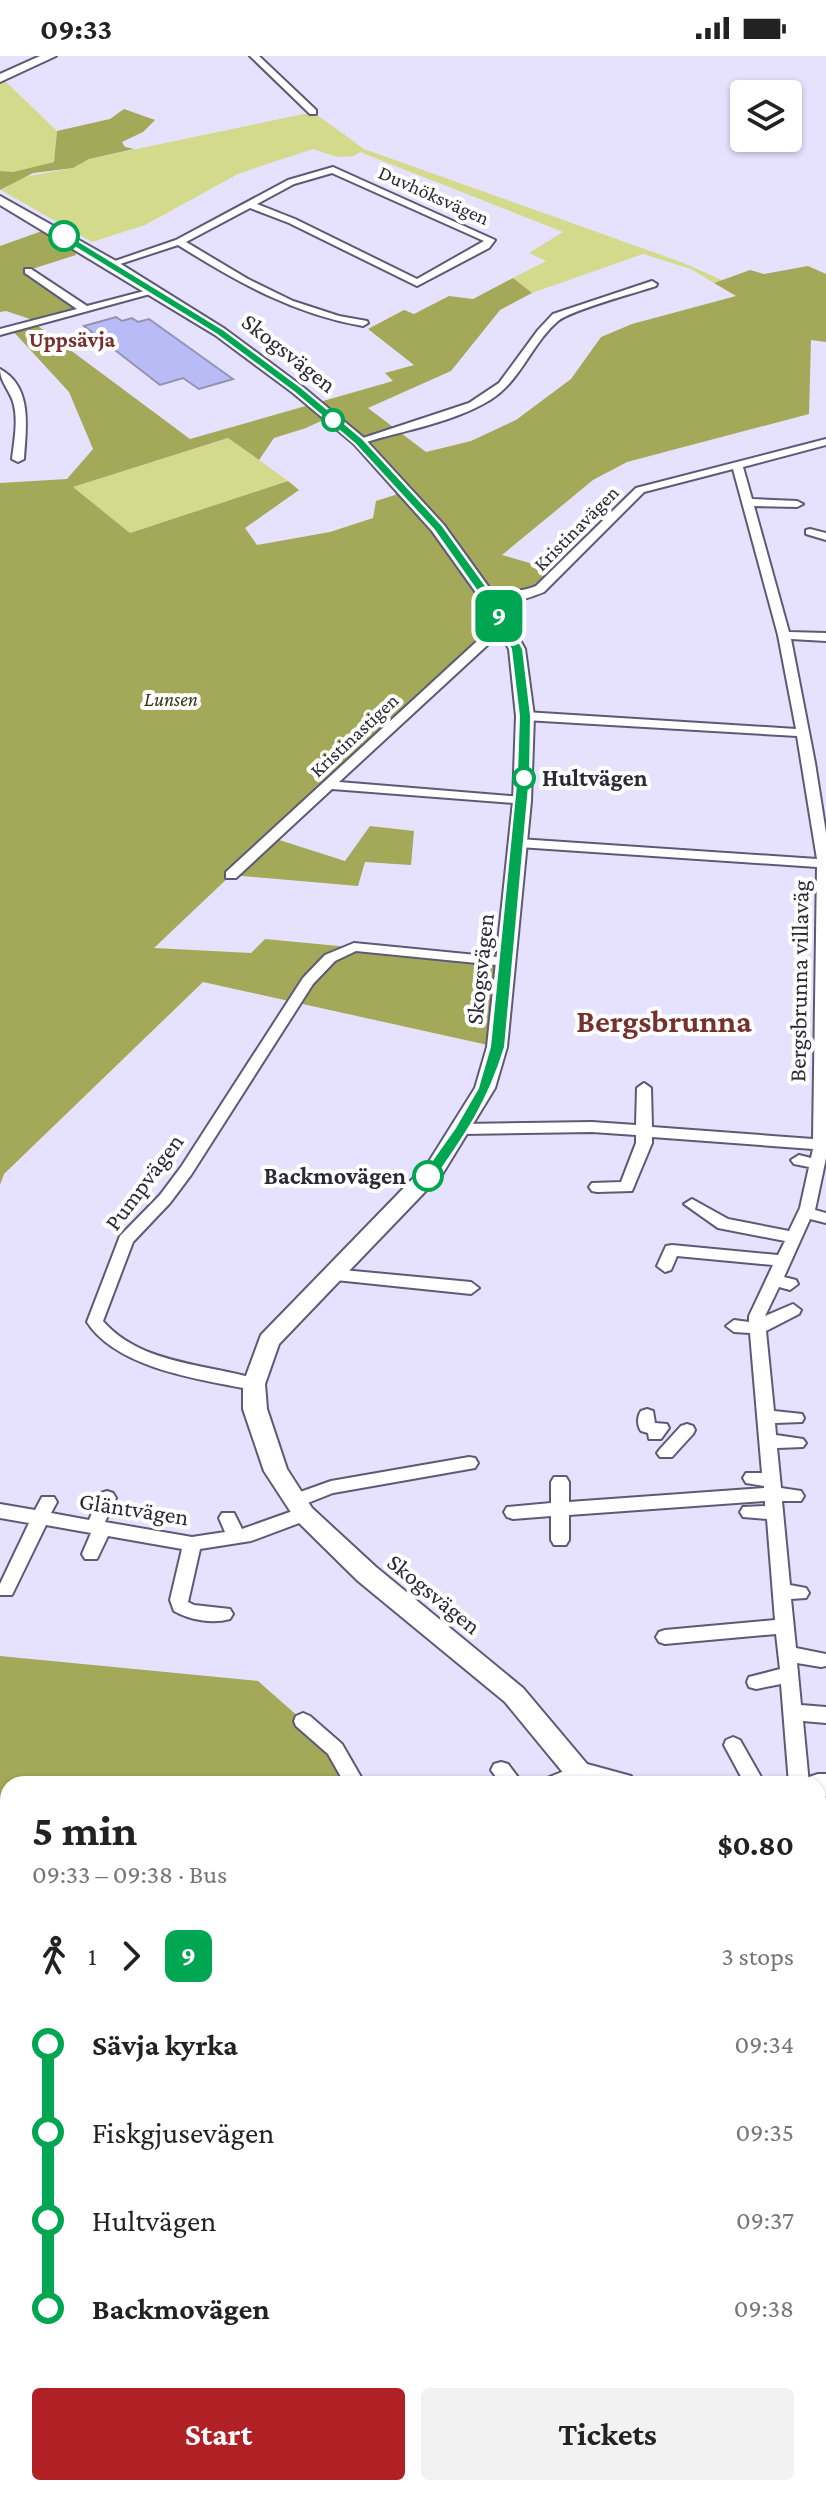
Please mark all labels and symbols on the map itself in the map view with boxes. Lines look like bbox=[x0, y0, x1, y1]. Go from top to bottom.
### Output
street label: Duvhöksvägen bbox=[375, 161, 493, 230]
unlabelled marker bbox=[49, 221, 79, 251]
street label: Skogsvägen bbox=[237, 307, 342, 398]
district label: Uppsävja bbox=[29, 327, 116, 352]
unlabelled marker bbox=[322, 409, 344, 431]
street label: Kristinavägen bbox=[529, 481, 624, 576]
line badge: 9 bbox=[473, 590, 525, 642]
park label: Lunsen bbox=[144, 688, 198, 710]
street label: Kristinastigen bbox=[305, 688, 403, 782]
place label: Hultvägen bbox=[542, 764, 648, 791]
marker: Hultvägen bbox=[513, 767, 535, 789]
street label: Bergsbrunna villaväg bbox=[783, 879, 814, 1082]
street label: Skogsvägen bbox=[460, 912, 499, 1026]
district label: Bergsbrunna bbox=[576, 1003, 752, 1039]
street label: Pumpvägen bbox=[99, 1128, 189, 1235]
marker: Backmovägen bbox=[413, 1161, 443, 1191]
place label: Backmovägen bbox=[264, 1162, 406, 1189]
street label: Gläntvägen bbox=[78, 1487, 191, 1530]
street label: Skogsvägen bbox=[382, 1548, 486, 1639]

